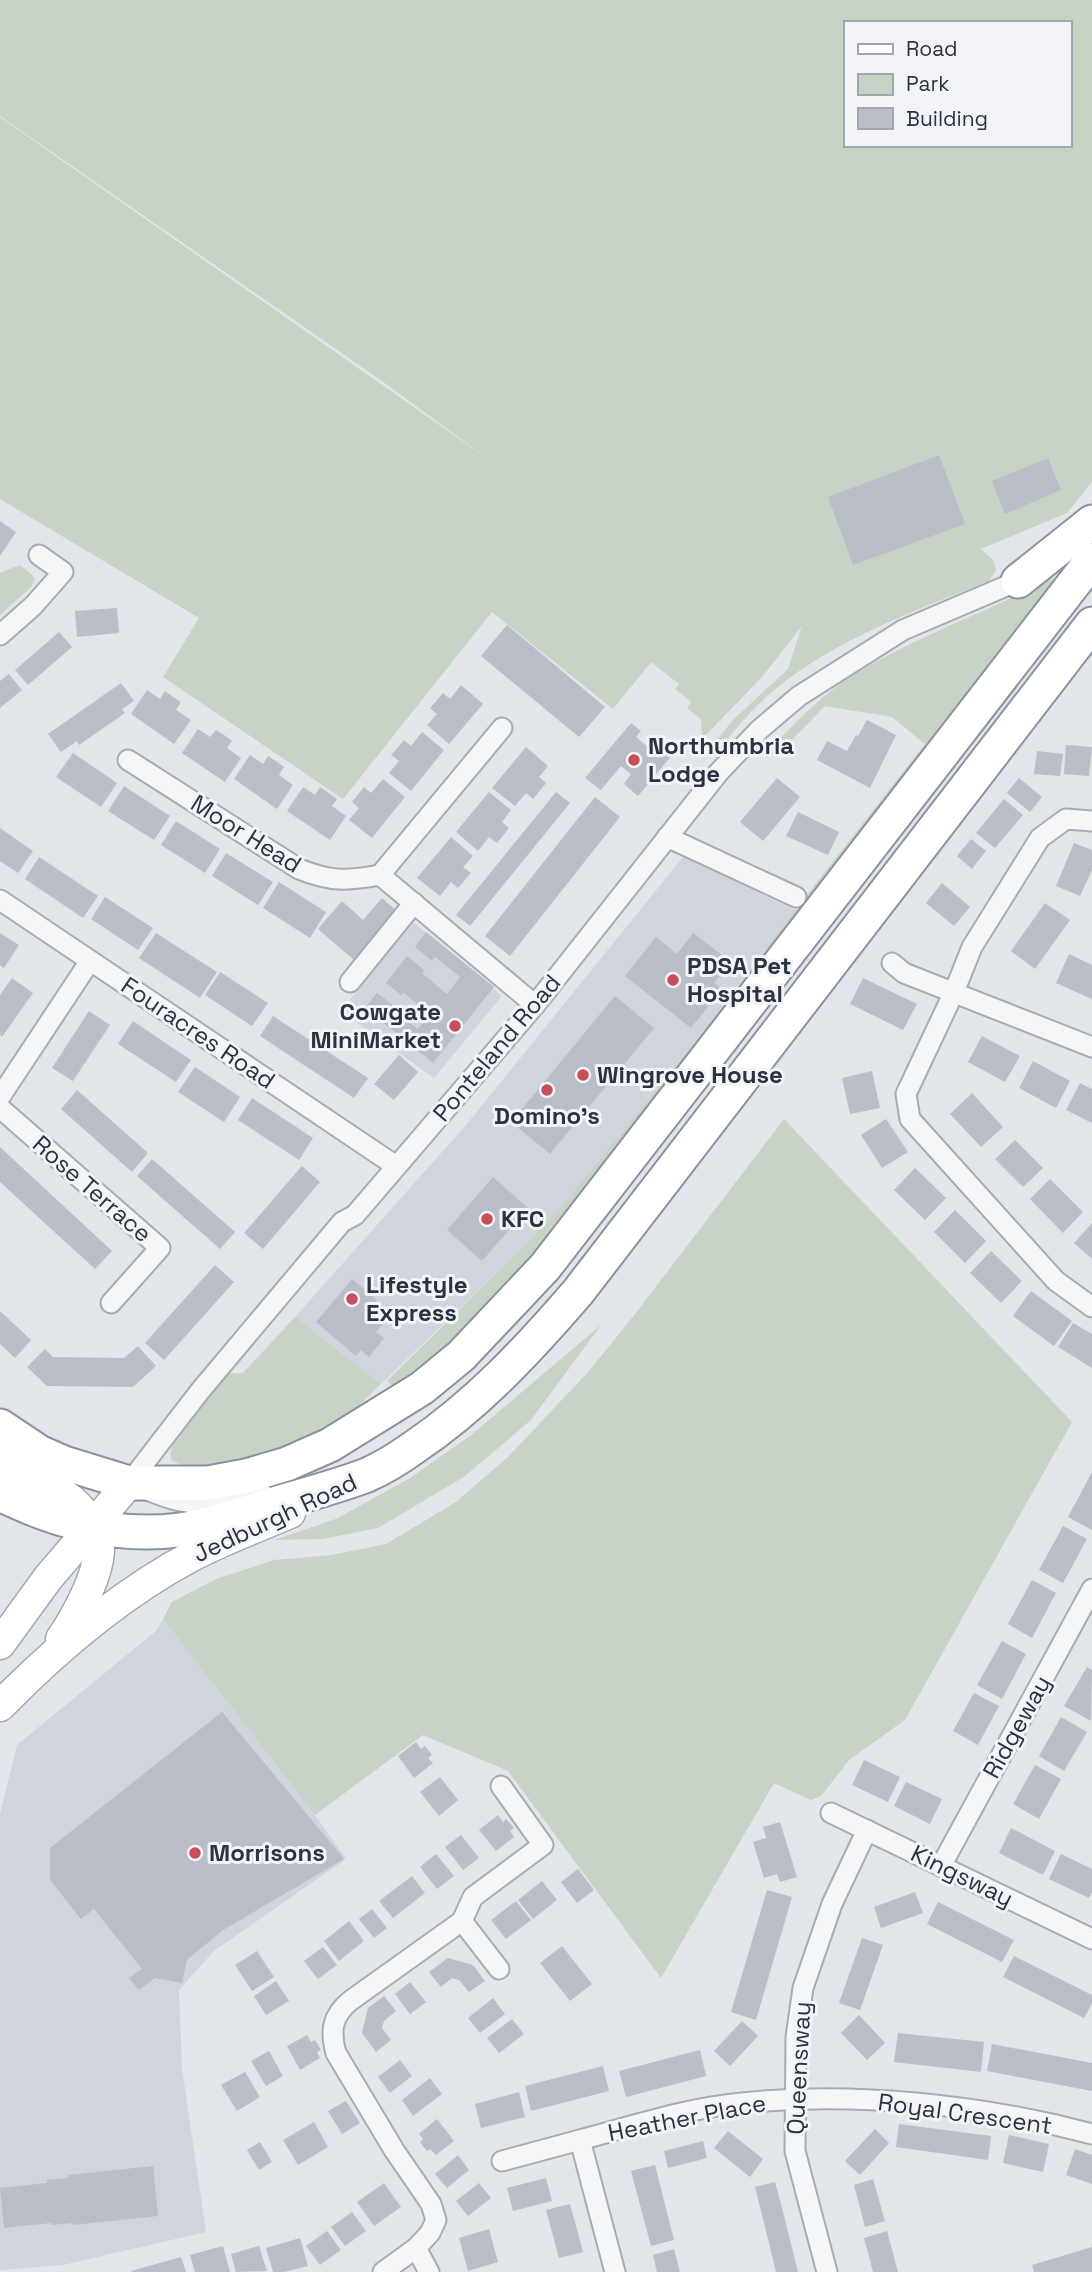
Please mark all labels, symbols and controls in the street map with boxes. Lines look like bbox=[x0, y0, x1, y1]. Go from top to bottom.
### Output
legend bbox=[844, 21, 1071, 147]
text: Road bbox=[906, 35, 958, 62]
text: Park bbox=[906, 70, 950, 97]
text: Building bbox=[906, 105, 988, 132]
place label: Northumbria Lodge bbox=[648, 730, 794, 789]
marker: Northumbria Lodge bbox=[626, 752, 642, 768]
street label: Moor Head bbox=[185, 787, 307, 880]
place label: PDSA Pet Hospital bbox=[687, 950, 792, 1009]
street label: Ponteland Road bbox=[426, 968, 567, 1128]
street label: Fouracres Road bbox=[115, 970, 281, 1096]
marker: PDSA Pet Hospital bbox=[665, 972, 681, 988]
place label: Cowgate MiniMarket bbox=[311, 996, 441, 1055]
marker: Cowgate MiniMarket bbox=[447, 1018, 463, 1034]
place label: Wingrove House bbox=[597, 1059, 783, 1090]
marker: Wingrove House bbox=[575, 1067, 591, 1083]
marker: Domino's bbox=[539, 1082, 555, 1098]
place label: Domino's bbox=[494, 1100, 600, 1131]
street label: Rose Terrace bbox=[26, 1128, 158, 1249]
place label: KFC bbox=[501, 1203, 544, 1234]
marker: KFC bbox=[479, 1211, 495, 1227]
place label: Lifestyle Express bbox=[366, 1269, 468, 1328]
marker: Lifestyle Express bbox=[344, 1291, 360, 1307]
street label: Jedburgh Road bbox=[188, 1466, 362, 1569]
street label: Ridgeway bbox=[976, 1670, 1058, 1784]
place label: Morrisons bbox=[209, 1837, 325, 1868]
street label: Kingsway bbox=[906, 1837, 1019, 1914]
marker: Morrisons bbox=[187, 1845, 203, 1861]
street label: Queensway bbox=[780, 2000, 817, 2135]
street label: Royal Crescent bbox=[876, 2086, 1054, 2141]
street label: Heather Place bbox=[605, 2087, 769, 2148]

